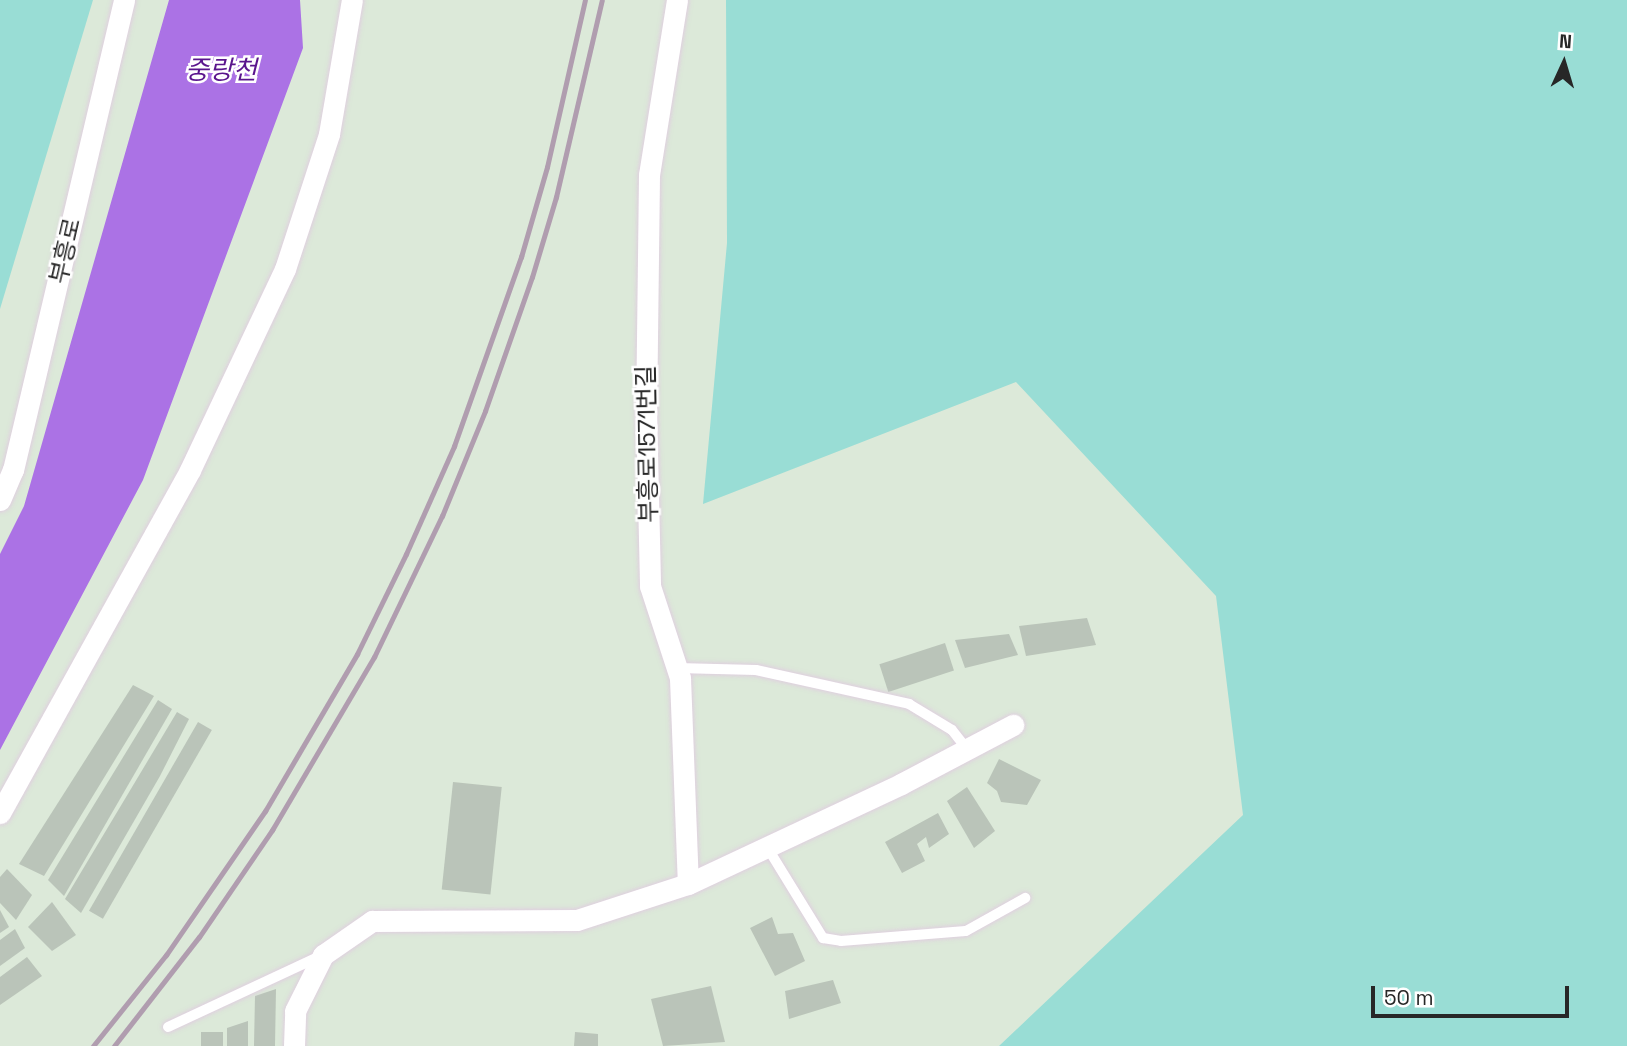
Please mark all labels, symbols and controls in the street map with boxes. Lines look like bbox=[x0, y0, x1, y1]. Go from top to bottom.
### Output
north arrow bbox=[1529, 28, 1599, 98]
text: N bbox=[1558, 29, 1573, 54]
water label: 중랑천 bbox=[185, 55, 257, 87]
street label: 부흥로 bbox=[44, 215, 86, 287]
street label: 부흥로1571번길 bbox=[631, 365, 663, 523]
scale bar bbox=[1375, 972, 1573, 1016]
text: 50 m bbox=[1384, 984, 1434, 1011]

